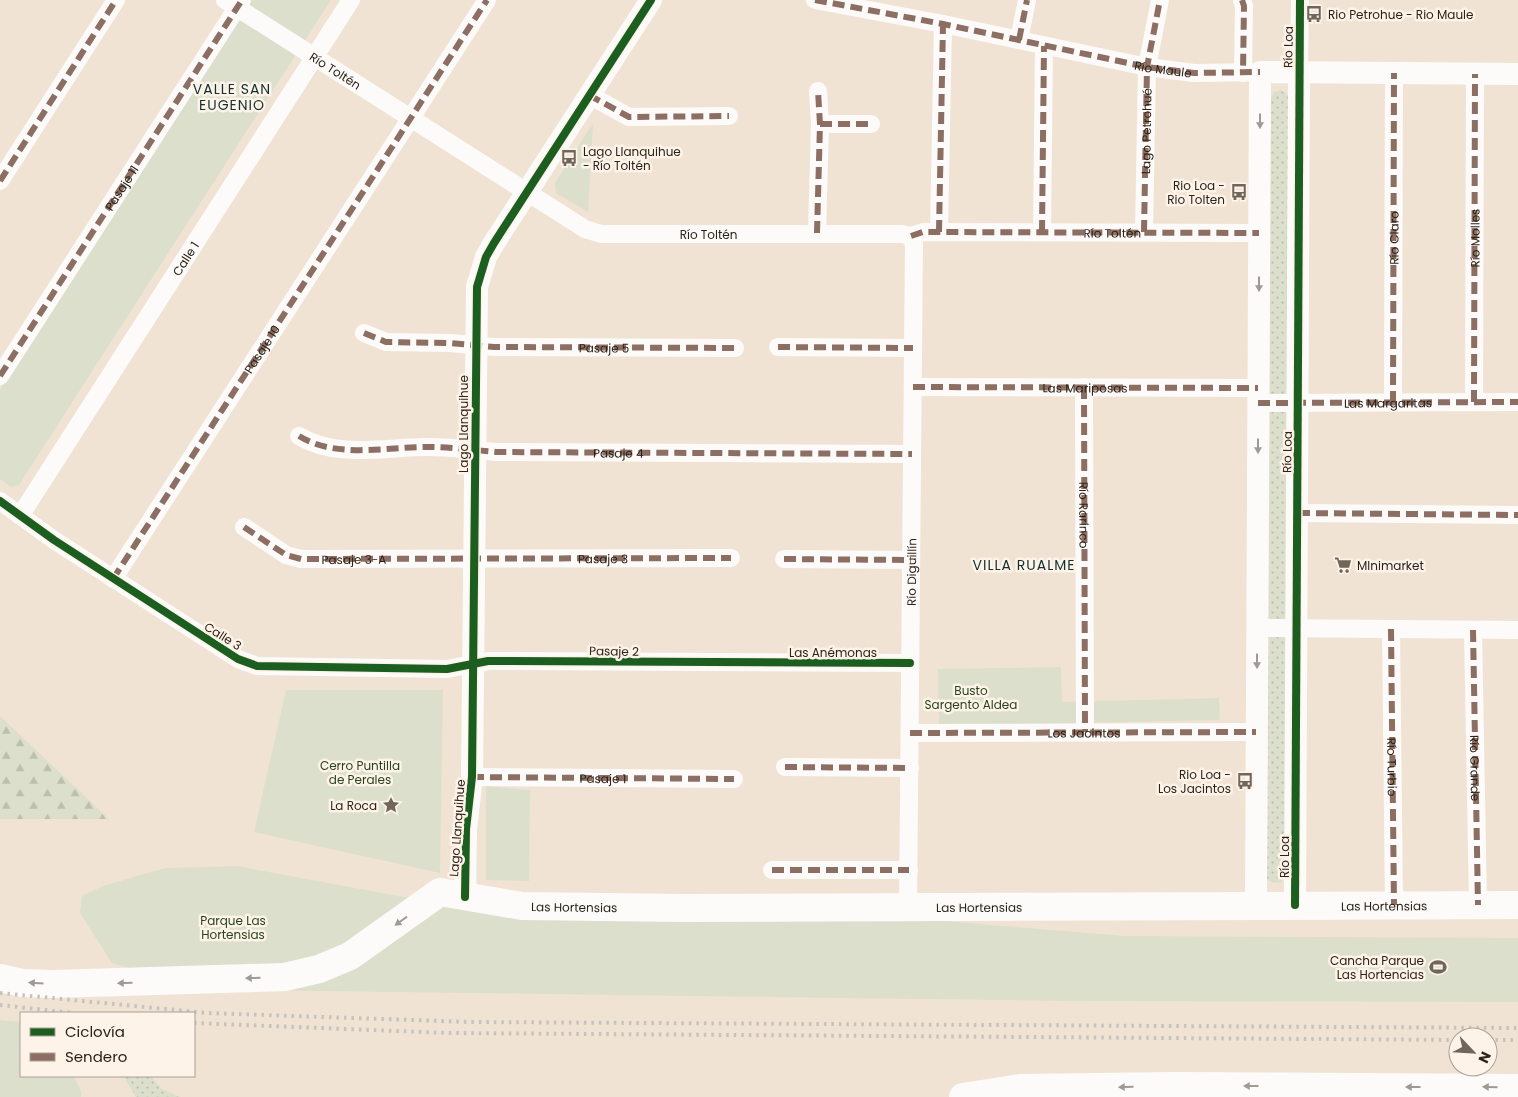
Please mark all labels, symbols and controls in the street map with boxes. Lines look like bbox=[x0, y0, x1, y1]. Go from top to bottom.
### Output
bus stop icon: Rio Petrohue - Rio Maule bbox=[1304, 4, 1324, 24]
place label: Rio Petrohue - Rio Maule bbox=[1328, 6, 1474, 23]
street label: Río Loa bbox=[1279, 26, 1297, 68]
street label: Río Toltén bbox=[307, 48, 364, 93]
street label: Río Maule bbox=[1133, 56, 1193, 81]
district label: VALLE SAN EUGENIO bbox=[193, 79, 271, 115]
street label: Lago Petrohué bbox=[1137, 88, 1155, 174]
one-way arrow bbox=[1256, 113, 1264, 129]
place label: Lago Llanquihue - Río Toltén bbox=[583, 143, 681, 174]
bus stop icon: Lago Llanquihue - Río Toltén bbox=[559, 148, 579, 168]
street label: Pasaje 11 bbox=[100, 162, 142, 214]
place label: Rio Loa - Rio Tolten bbox=[1167, 177, 1225, 208]
bus stop icon: Rio Loa - Rio Tolten bbox=[1229, 182, 1249, 202]
street label: Río Molles bbox=[1466, 209, 1483, 267]
street label: Río Claro bbox=[1385, 211, 1402, 265]
street label: Río Toltén bbox=[1083, 224, 1141, 241]
street label: Río Toltén bbox=[680, 226, 737, 243]
street label: Calle 1 bbox=[168, 238, 203, 279]
one-way arrow bbox=[1255, 276, 1263, 292]
street label: Pasaje 10 bbox=[240, 321, 284, 376]
street label: Pasaje 5 bbox=[579, 339, 629, 356]
street label: Lago Llanquihue bbox=[455, 375, 472, 473]
street label: Las Mariposas bbox=[1042, 379, 1128, 396]
street label: Las Margaritas bbox=[1344, 394, 1432, 411]
street label: Río Loa bbox=[1278, 431, 1296, 473]
one-way arrow bbox=[1254, 438, 1262, 454]
street label: Pasaje 4 bbox=[593, 444, 644, 461]
street label: Río Rarinco bbox=[1076, 482, 1093, 549]
street label: Río Diguillín bbox=[902, 538, 920, 606]
street label: Pasaje 3-A bbox=[322, 550, 386, 567]
street label: Pasaje 3 bbox=[578, 550, 628, 567]
district label: VILLA RUALME bbox=[973, 555, 1075, 575]
supermarket icon: MInimarket bbox=[1333, 555, 1353, 575]
place label: MInimarket bbox=[1357, 557, 1424, 574]
street label: Calle 3 bbox=[201, 618, 245, 654]
street label: Pasaje 2 bbox=[589, 642, 639, 660]
street label: Las Anémonas bbox=[789, 644, 877, 661]
one-way arrow bbox=[1253, 653, 1261, 669]
park label: Busto Sargento Aldea bbox=[925, 682, 1017, 713]
street label: Los Jacintos bbox=[1047, 724, 1121, 741]
street label: Río Grande bbox=[1466, 735, 1485, 801]
street label: Río Turbio bbox=[1384, 738, 1401, 797]
park label: Cerro Puntilla de Perales bbox=[320, 757, 400, 788]
place label: Rio Loa - Los Jacintos bbox=[1158, 766, 1231, 797]
street label: Pasaje 1 bbox=[579, 769, 627, 787]
bus stop icon: Rio Loa - Los Jacintos bbox=[1235, 771, 1255, 791]
street label: Lago Llanquihue bbox=[445, 779, 469, 877]
place icon: La Roca bbox=[381, 795, 401, 815]
place label: La Roca bbox=[330, 797, 377, 814]
street label: Río Loa bbox=[1276, 836, 1293, 878]
street label: Las Hortensias bbox=[1341, 897, 1427, 914]
street label: Las Hortensias bbox=[531, 898, 617, 916]
street label: Las Hortensias bbox=[936, 898, 1022, 916]
park label: Parque Las Hortensias bbox=[200, 912, 266, 943]
one-way arrow bbox=[394, 916, 408, 926]
place label: Cancha Parque Las Hortencias bbox=[1330, 952, 1424, 983]
sports icon: Cancha Parque Las Hortencias bbox=[1428, 957, 1448, 977]
one-way arrow bbox=[245, 974, 261, 982]
one-way arrow bbox=[28, 979, 44, 987]
one-way arrow bbox=[117, 979, 133, 987]
legend bbox=[20, 1012, 195, 1077]
text: Ciclovía bbox=[65, 1021, 125, 1042]
north arrow bbox=[1448, 1027, 1498, 1077]
text: Sendero bbox=[65, 1046, 127, 1067]
text: N bbox=[1473, 1048, 1496, 1066]
one-way arrow bbox=[1243, 1082, 1259, 1090]
one-way arrow bbox=[1118, 1083, 1134, 1091]
one-way arrow bbox=[1405, 1083, 1421, 1091]
one-way arrow bbox=[1482, 1083, 1498, 1091]

